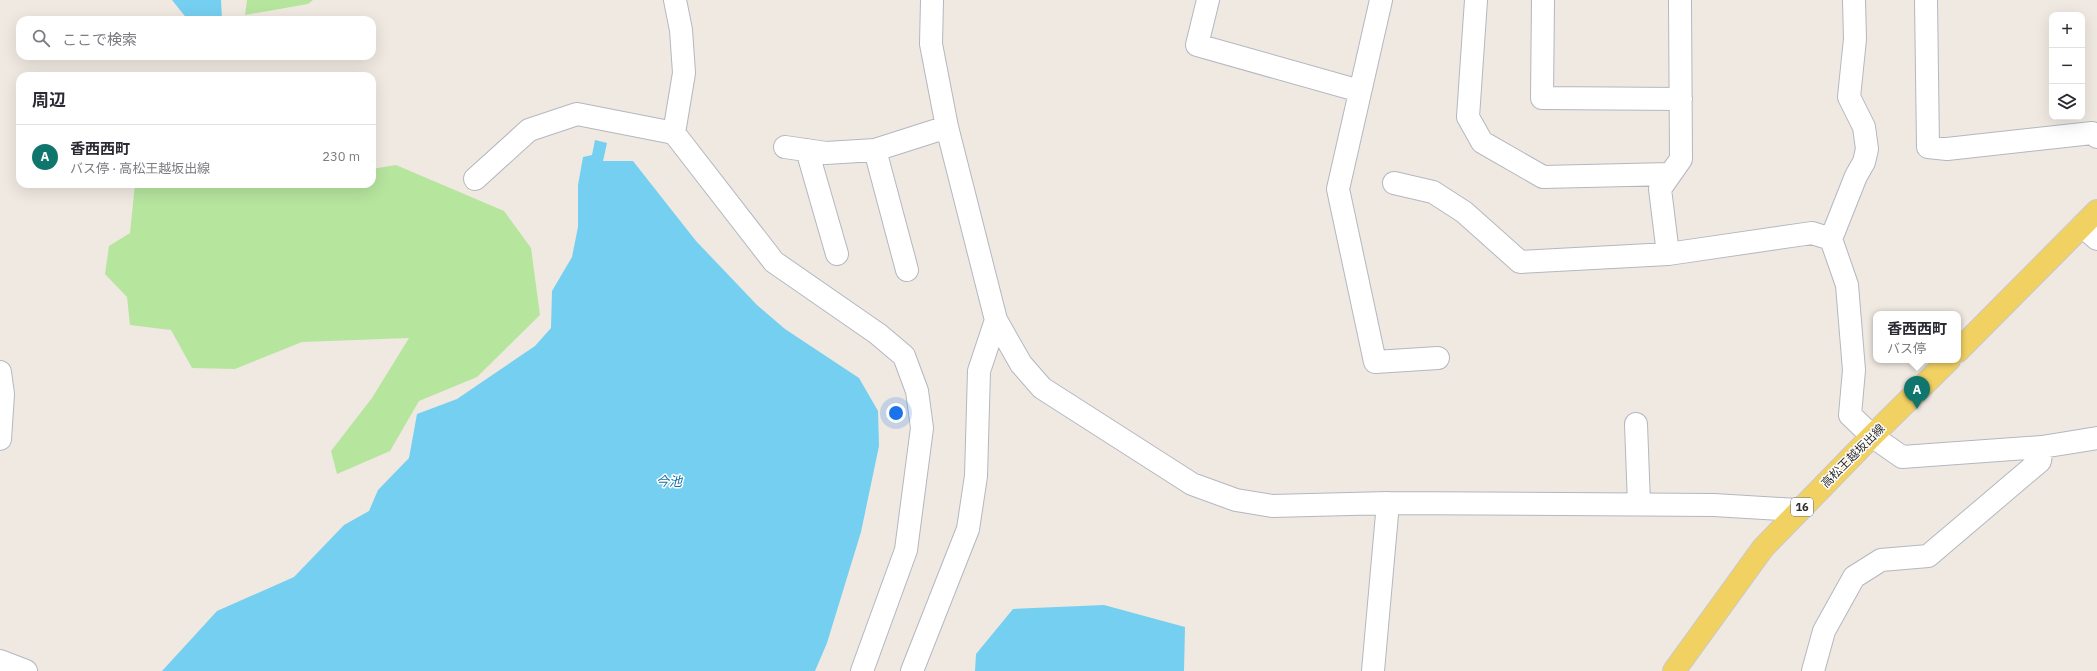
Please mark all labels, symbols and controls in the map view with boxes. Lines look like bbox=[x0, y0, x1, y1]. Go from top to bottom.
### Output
map controls bbox=[2049, 12, 2085, 120]
button: + bbox=[2049, 12, 2085, 48]
search box bbox=[16, 16, 376, 60]
icon: search bbox=[30, 27, 52, 49]
text: ここで検索 bbox=[62, 30, 137, 49]
button: − bbox=[2049, 48, 2085, 84]
button: layers bbox=[2049, 84, 2085, 120]
text: 周辺 bbox=[32, 89, 66, 111]
text: 香西西町 bbox=[70, 139, 130, 158]
text: A bbox=[41, 148, 49, 165]
text: 230 m bbox=[322, 148, 360, 165]
text: バス停 · 高松王越坂出線 bbox=[70, 160, 210, 177]
popup bbox=[1873, 311, 1961, 363]
text: 香西西町 bbox=[1887, 319, 1947, 338]
text: バス停 bbox=[1887, 340, 1926, 357]
pin: A bbox=[1904, 376, 1930, 409]
your location bbox=[886, 403, 906, 423]
street label: 高松王越坂出線 bbox=[1818, 421, 1888, 491]
water label: 今池 bbox=[656, 473, 684, 490]
road number: 16 bbox=[1791, 498, 1813, 516]

